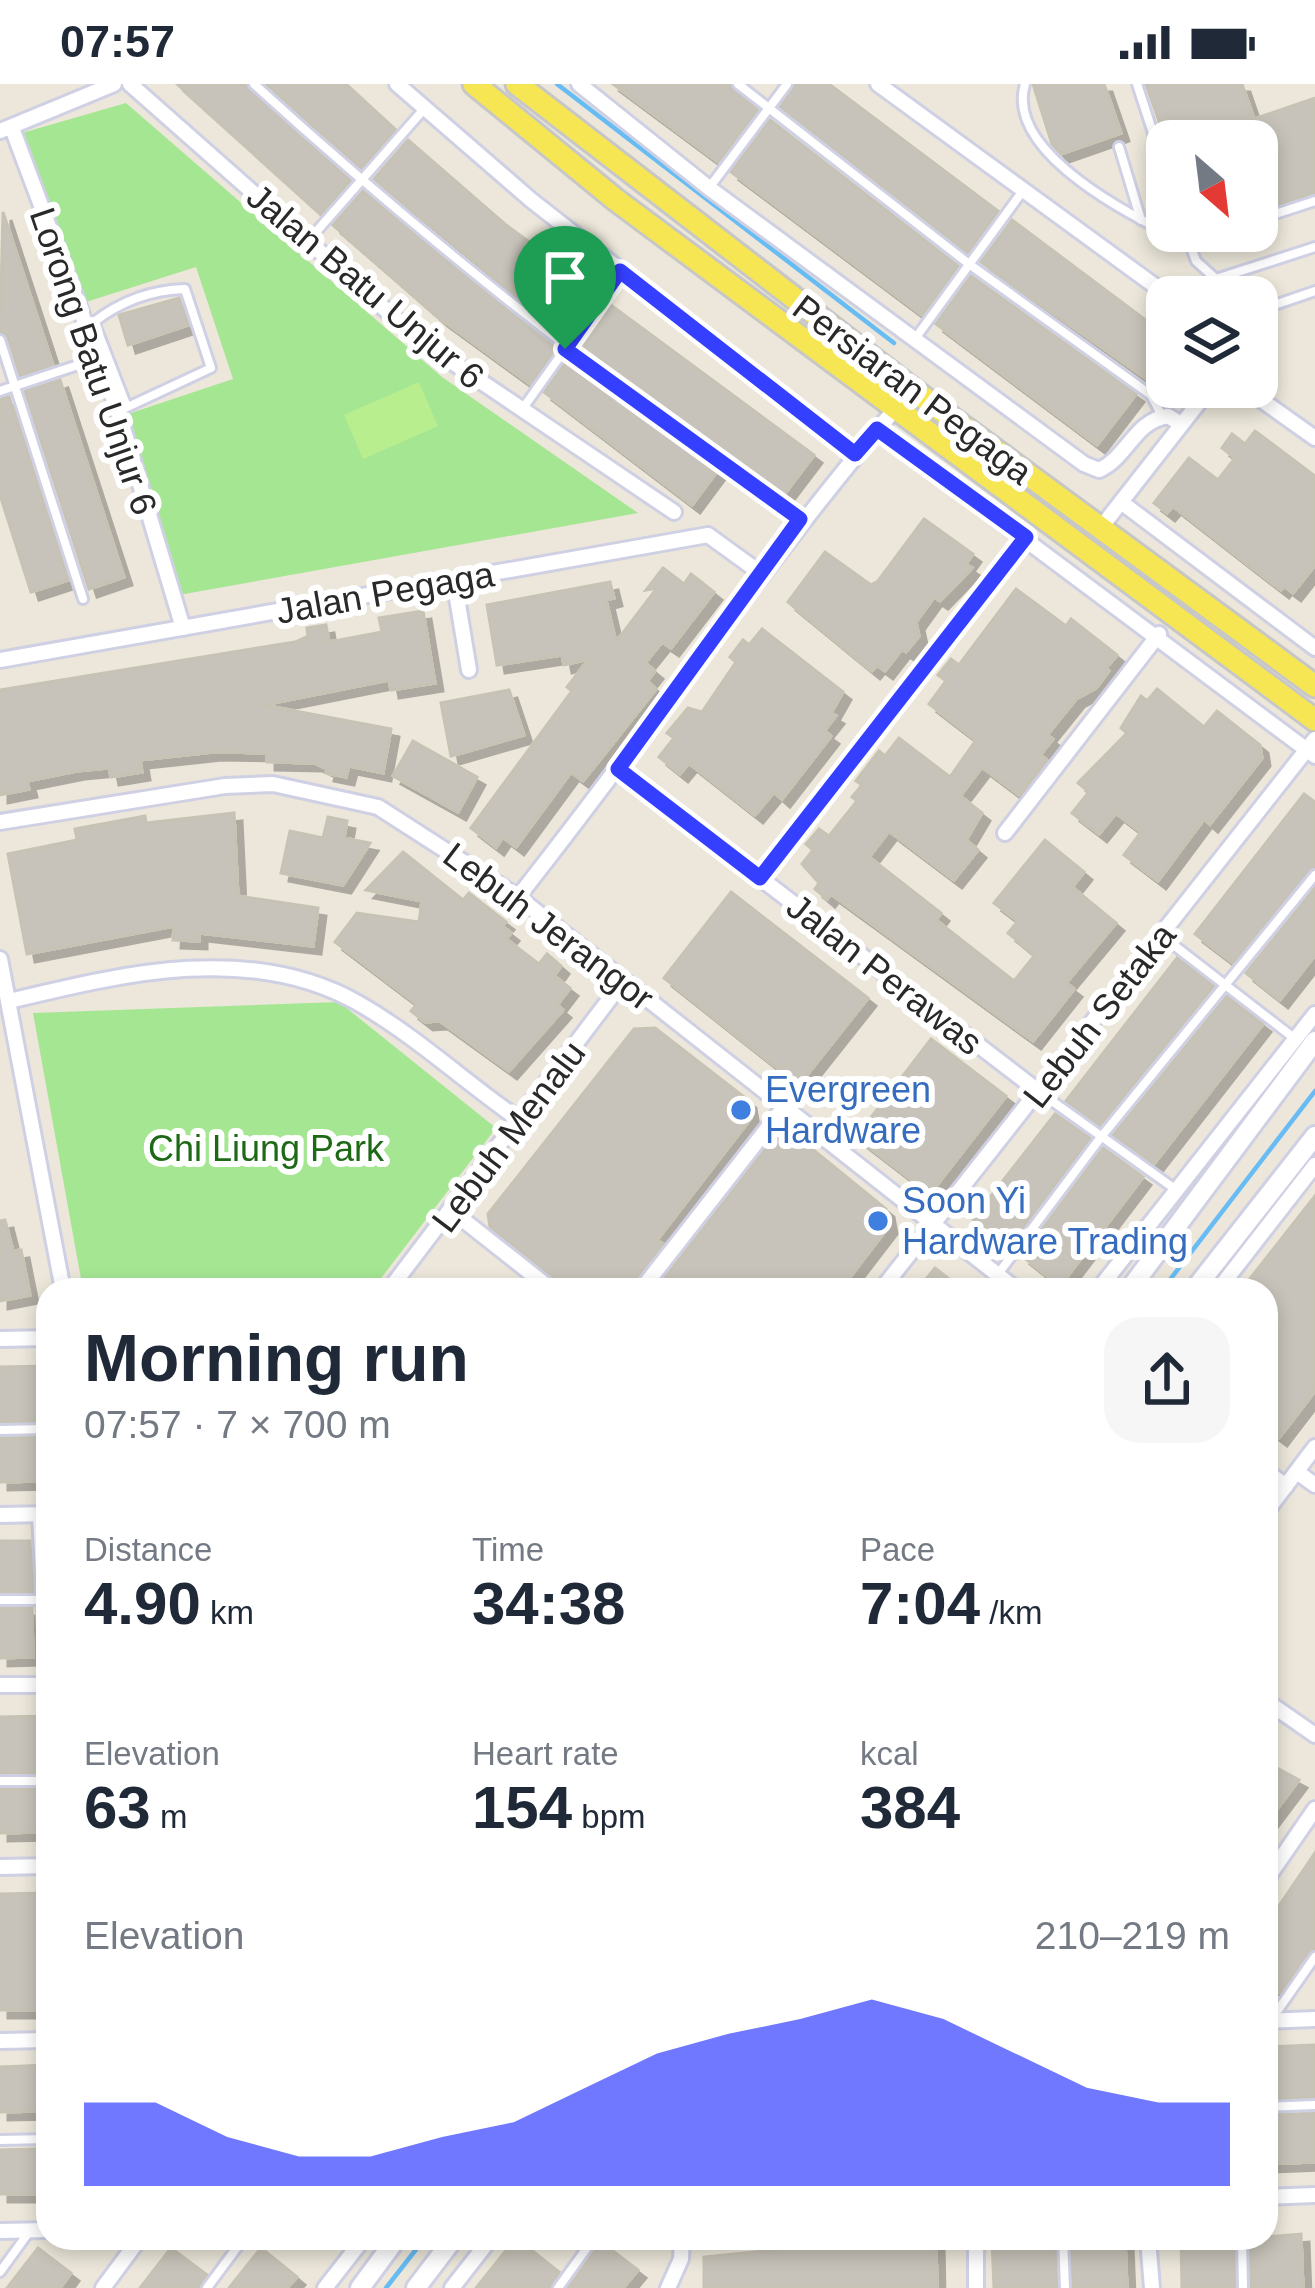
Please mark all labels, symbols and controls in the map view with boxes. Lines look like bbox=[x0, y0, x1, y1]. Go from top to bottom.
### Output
text: 07:57 bbox=[60, 16, 175, 67]
north arrow bbox=[1146, 120, 1278, 252]
map controls bbox=[1146, 120, 1278, 408]
street label: Jalan Batu Unjur 6 bbox=[239, 175, 492, 397]
street label: Lorong Batu Unjur 6 bbox=[22, 202, 165, 520]
pin bbox=[514, 226, 616, 349]
icon: arrive bbox=[532, 244, 598, 310]
button: layers bbox=[1146, 276, 1278, 408]
street label: Persiaran Pegaga bbox=[785, 286, 1041, 493]
street label: Jalan Pegaga bbox=[273, 553, 498, 632]
street label: Lebuh Jerangor bbox=[436, 834, 662, 1019]
street label: Jalan Perawas bbox=[779, 886, 990, 1063]
street label: Lebuh Setaka bbox=[1015, 914, 1185, 1115]
street label: Lebuh Menalu bbox=[423, 1033, 593, 1240]
place label: Evergreen Hardware bbox=[765, 1069, 931, 1151]
marker: Evergreen Hardware bbox=[728, 1097, 754, 1123]
park label: Chi Liung Park bbox=[148, 1128, 385, 1169]
place label: Soon Yi Hardware Trading bbox=[902, 1180, 1188, 1262]
marker: Soon Yi Hardware Trading bbox=[865, 1208, 891, 1234]
button: share bbox=[1104, 1317, 1230, 1443]
text: Morning run bbox=[84, 1321, 469, 1395]
text: 07:57 · 7 × 700 m bbox=[84, 1403, 391, 1446]
text: Distance bbox=[84, 1531, 212, 1568]
text: Time bbox=[472, 1531, 544, 1568]
text: Pace bbox=[860, 1531, 935, 1568]
text: 4.90 bbox=[84, 1570, 201, 1637]
text: 34:38 bbox=[472, 1570, 625, 1637]
text: 7:04 bbox=[860, 1570, 980, 1637]
text: km bbox=[201, 1594, 254, 1631]
text: /km bbox=[980, 1594, 1042, 1631]
text: Elevation bbox=[84, 1735, 220, 1772]
text: Heart rate bbox=[472, 1735, 619, 1772]
text: kcal bbox=[860, 1735, 919, 1772]
text: 63 bbox=[84, 1774, 151, 1841]
text: 154 bbox=[472, 1774, 572, 1841]
text: 384 bbox=[860, 1774, 960, 1841]
text: m bbox=[151, 1798, 187, 1835]
text: bpm bbox=[572, 1798, 645, 1835]
text: Elevation bbox=[84, 1914, 244, 1957]
text: 210–219 m bbox=[1035, 1914, 1230, 1957]

